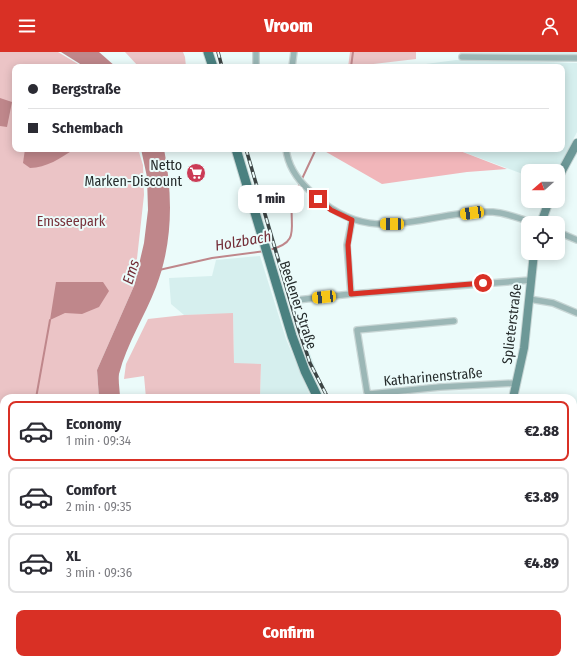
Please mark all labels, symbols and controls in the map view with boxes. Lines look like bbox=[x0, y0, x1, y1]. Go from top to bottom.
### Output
icon: menu bbox=[16, 15, 38, 37]
text: Vroom bbox=[264, 15, 313, 37]
icon: person bbox=[539, 15, 561, 37]
text: Bergstraße bbox=[52, 80, 121, 98]
text: Schembach bbox=[52, 119, 123, 137]
place label: Netto Marken-Discount bbox=[84, 157, 182, 190]
supermarket icon: Netto Marken-Discount bbox=[185, 162, 207, 184]
north arrow bbox=[521, 164, 565, 208]
map controls bbox=[521, 164, 565, 260]
callout: 1 min bbox=[238, 185, 304, 213]
route end bbox=[309, 190, 327, 208]
text: 1 min bbox=[257, 191, 285, 206]
car bbox=[459, 205, 485, 221]
park label: Emsseepark bbox=[37, 213, 106, 230]
button: locate bbox=[521, 216, 565, 260]
car bbox=[380, 218, 404, 230]
water label: Holzbach bbox=[213, 227, 273, 255]
water label: Ems bbox=[119, 257, 144, 287]
street label: Beelener Straße bbox=[276, 259, 320, 351]
route start bbox=[474, 274, 492, 292]
street label: Splieterstraße bbox=[499, 283, 525, 365]
car bbox=[311, 290, 337, 304]
street label: Katharinenstraße bbox=[383, 364, 483, 390]
icon: car bbox=[18, 413, 54, 449]
text: Economy bbox=[66, 415, 121, 433]
text: €2.88 bbox=[524, 422, 559, 440]
text: 1 min · 09:34 bbox=[66, 433, 131, 448]
icon: car bbox=[18, 479, 54, 515]
text: Comfort bbox=[66, 481, 117, 499]
text: €3.89 bbox=[524, 488, 559, 506]
text: 2 min · 09:35 bbox=[66, 499, 131, 514]
icon: car bbox=[18, 545, 54, 581]
text: XL bbox=[66, 547, 81, 565]
text: €4.89 bbox=[524, 554, 559, 572]
text: 3 min · 09:36 bbox=[66, 565, 132, 580]
button: Confirm bbox=[16, 610, 561, 656]

